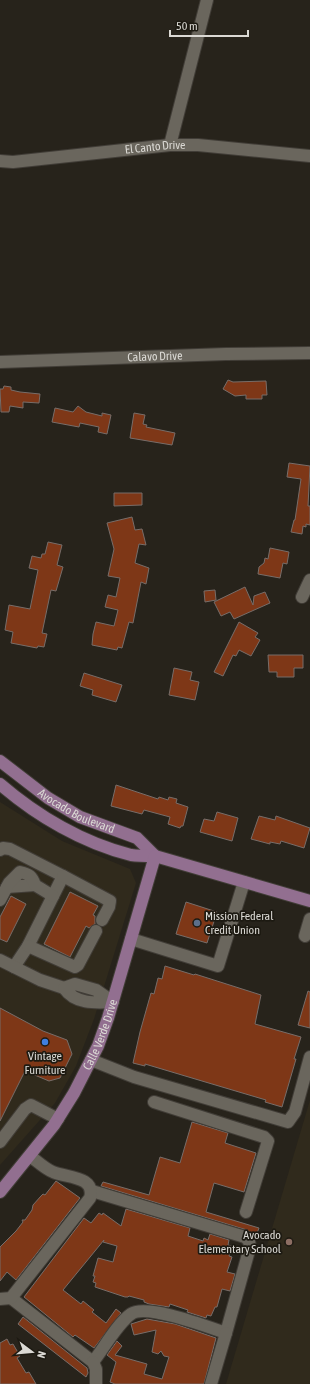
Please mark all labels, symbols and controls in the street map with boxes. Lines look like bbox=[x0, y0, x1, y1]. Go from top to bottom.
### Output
scale bar bbox=[170, 12, 248, 38]
text: 50 m bbox=[176, 19, 198, 33]
street label: El Canto Drive bbox=[124, 138, 185, 157]
street label: Calavo Drive bbox=[127, 349, 183, 364]
street label: Avocado Boulevard bbox=[35, 786, 117, 836]
place label: Mission Federal Credit Union bbox=[205, 909, 274, 937]
marker: Mission Federal Credit Union bbox=[192, 918, 202, 928]
street label: Calle Verde Drive bbox=[80, 998, 120, 1072]
marker: Vintage Furniture bbox=[40, 1037, 50, 1047]
place label: Vintage Furniture bbox=[25, 1049, 65, 1077]
place label: Avocado Elementary School bbox=[199, 1228, 282, 1256]
marker: Avocado Elementary School bbox=[284, 1237, 294, 1247]
north arrow bbox=[12, 1332, 52, 1372]
text: N bbox=[35, 1350, 48, 1360]

